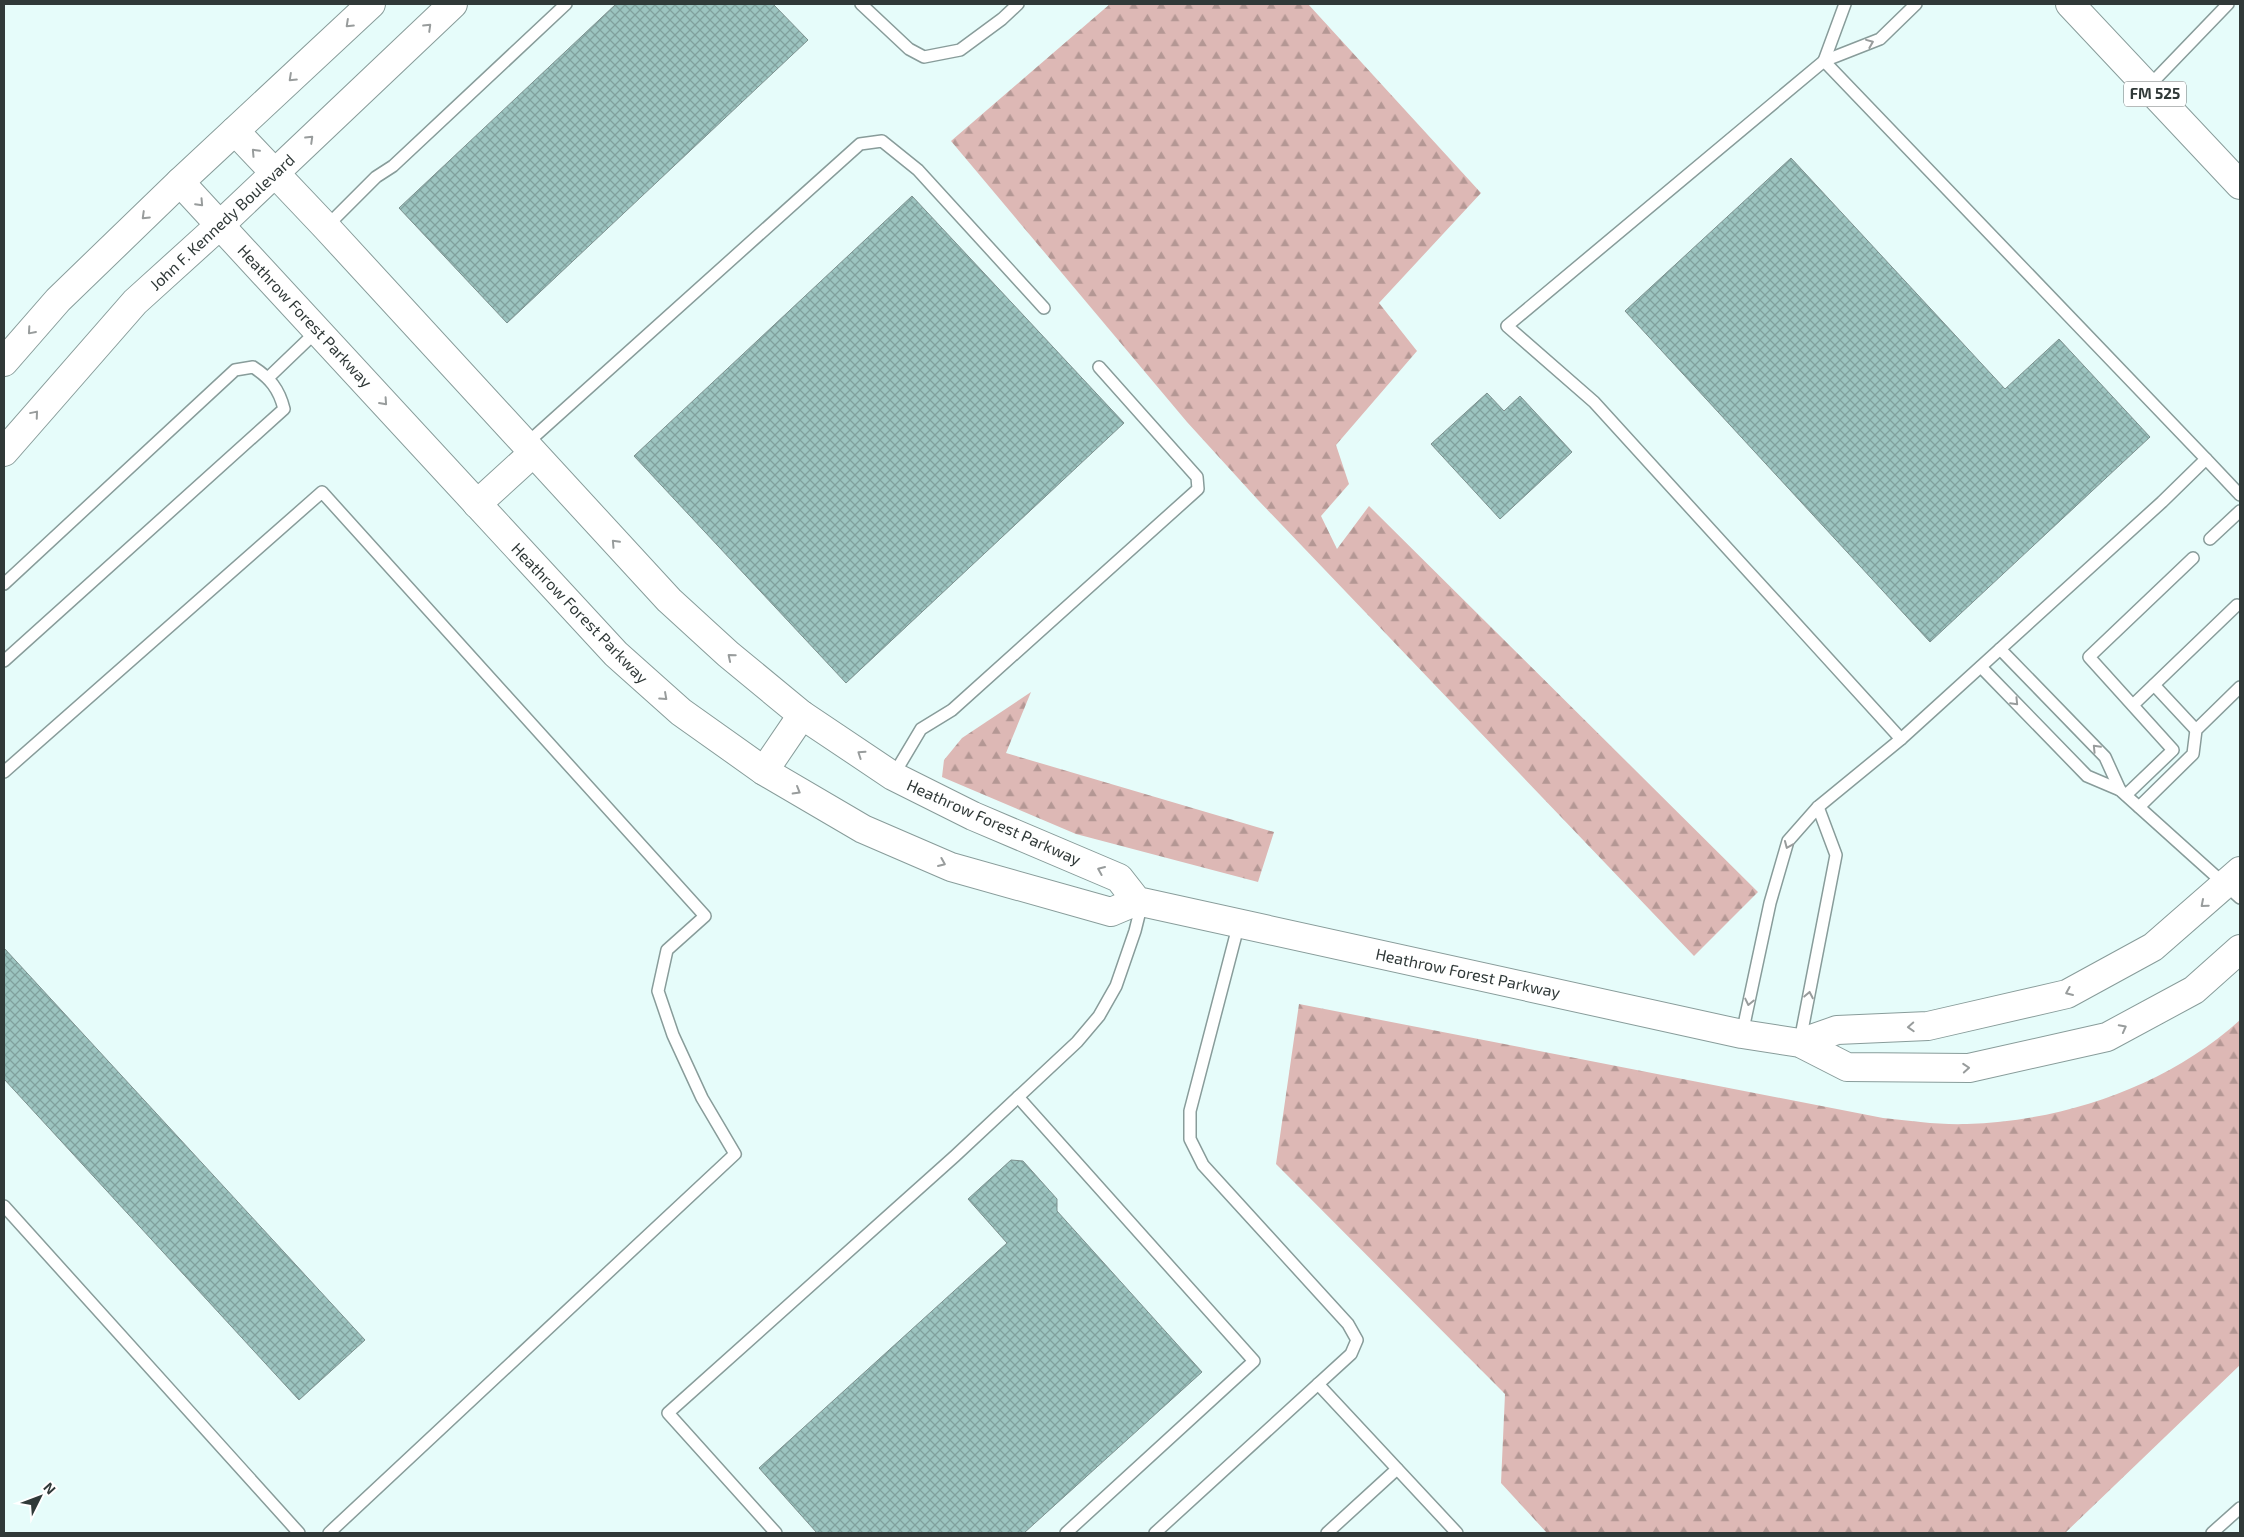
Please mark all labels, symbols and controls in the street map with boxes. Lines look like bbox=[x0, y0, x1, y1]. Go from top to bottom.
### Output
one-way arrow bbox=[346, 18, 355, 27]
one-way arrow bbox=[422, 24, 431, 33]
one-way arrow bbox=[1865, 39, 1873, 49]
one-way arrow bbox=[288, 72, 297, 81]
road number: FM 525 bbox=[2124, 82, 2186, 106]
one-way arrow bbox=[304, 136, 313, 145]
one-way arrow bbox=[252, 148, 261, 157]
street label: John F. Kennedy Boulevard bbox=[145, 149, 298, 294]
one-way arrow bbox=[194, 198, 203, 207]
one-way arrow bbox=[142, 210, 151, 219]
street label: Heathrow Forest Parkway bbox=[234, 240, 377, 391]
one-way arrow bbox=[28, 326, 37, 335]
one-way arrow bbox=[378, 396, 387, 405]
one-way arrow bbox=[30, 411, 39, 420]
street label: Heathrow Forest Parkway bbox=[508, 538, 653, 687]
one-way arrow bbox=[612, 540, 621, 549]
one-way arrow bbox=[728, 653, 737, 662]
one-way arrow bbox=[659, 691, 668, 700]
one-way arrow bbox=[2009, 696, 2018, 705]
one-way arrow bbox=[2093, 745, 2102, 754]
one-way arrow bbox=[857, 751, 866, 761]
street label: Heathrow Forest Parkway bbox=[904, 775, 1085, 869]
one-way arrow bbox=[791, 784, 800, 794]
one-way arrow bbox=[1783, 840, 1794, 849]
one-way arrow bbox=[937, 856, 946, 867]
one-way arrow bbox=[1097, 866, 1106, 877]
one-way arrow bbox=[2201, 898, 2210, 906]
street label: Heathrow Forest Parkway bbox=[1374, 944, 1563, 1001]
one-way arrow bbox=[2065, 986, 2074, 997]
one-way arrow bbox=[1804, 990, 1814, 999]
one-way arrow bbox=[1744, 998, 1755, 1007]
one-way arrow bbox=[1906, 1021, 1914, 1032]
one-way arrow bbox=[2118, 1024, 2127, 1034]
one-way arrow bbox=[1962, 1062, 1970, 1073]
north arrow bbox=[15, 1472, 65, 1522]
text: N bbox=[40, 1479, 60, 1497]

